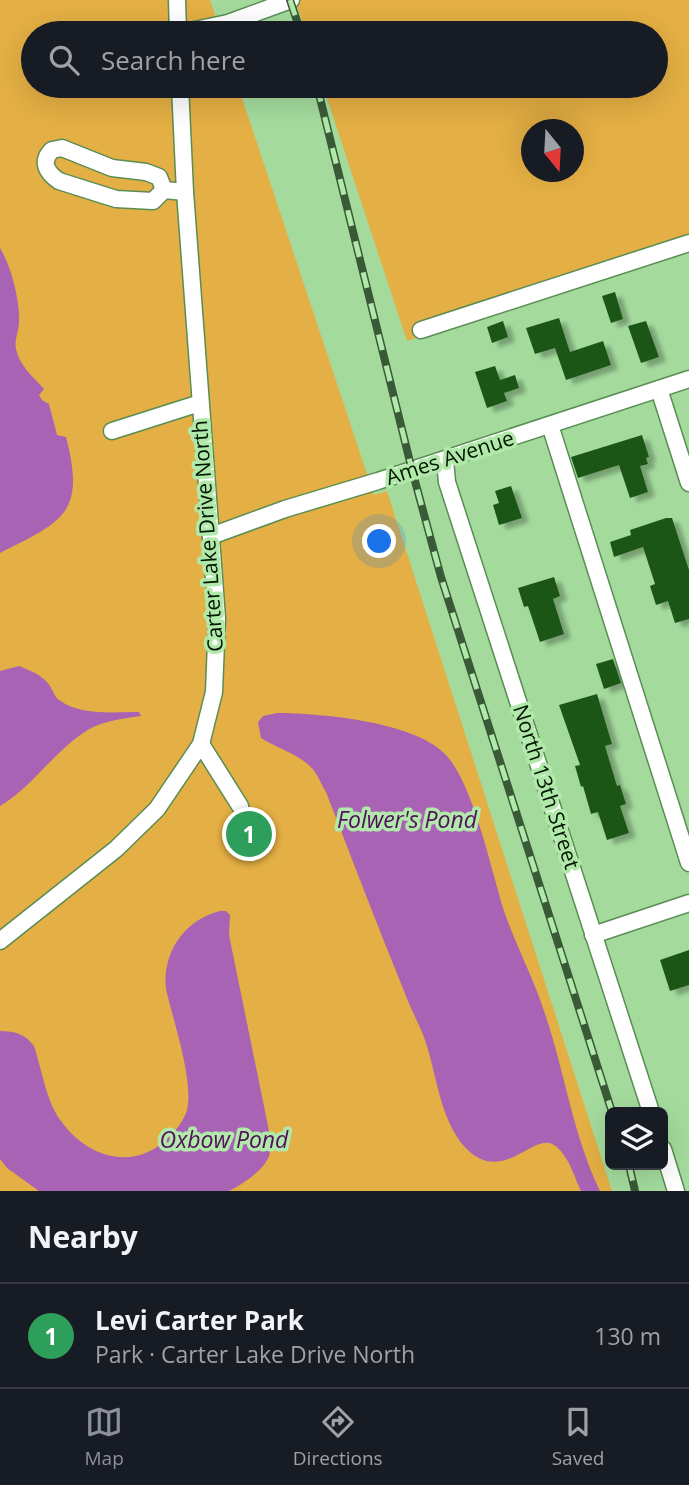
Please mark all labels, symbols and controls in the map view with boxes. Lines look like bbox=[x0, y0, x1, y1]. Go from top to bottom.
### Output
search box bbox=[21, 21, 668, 98]
icon: search bbox=[45, 41, 83, 79]
text: Search here bbox=[101, 42, 246, 78]
north arrow bbox=[521, 119, 584, 182]
street label: Carter Lake Drive North bbox=[185, 419, 229, 653]
street label: Ames Avenue bbox=[382, 423, 517, 491]
your location bbox=[362, 524, 396, 558]
street label: North 13th Street bbox=[507, 701, 587, 872]
water label: Folwer's Pond bbox=[337, 803, 478, 835]
pin: 1 bbox=[226, 808, 272, 860]
map controls bbox=[605, 1107, 668, 1170]
button: layers bbox=[605, 1107, 668, 1170]
water label: Oxbow Pond bbox=[160, 1123, 289, 1155]
text: Nearby bbox=[28, 1216, 138, 1257]
text: Levi Carter Park bbox=[95, 1302, 304, 1338]
text: 1 bbox=[44, 1320, 58, 1352]
text: 130 m bbox=[594, 1320, 661, 1352]
text: Park · Carter Lake Drive North bbox=[95, 1338, 415, 1370]
tab: Map bbox=[85, 1403, 124, 1471]
tab: Directions bbox=[293, 1403, 383, 1471]
tab: Saved bbox=[552, 1403, 604, 1471]

